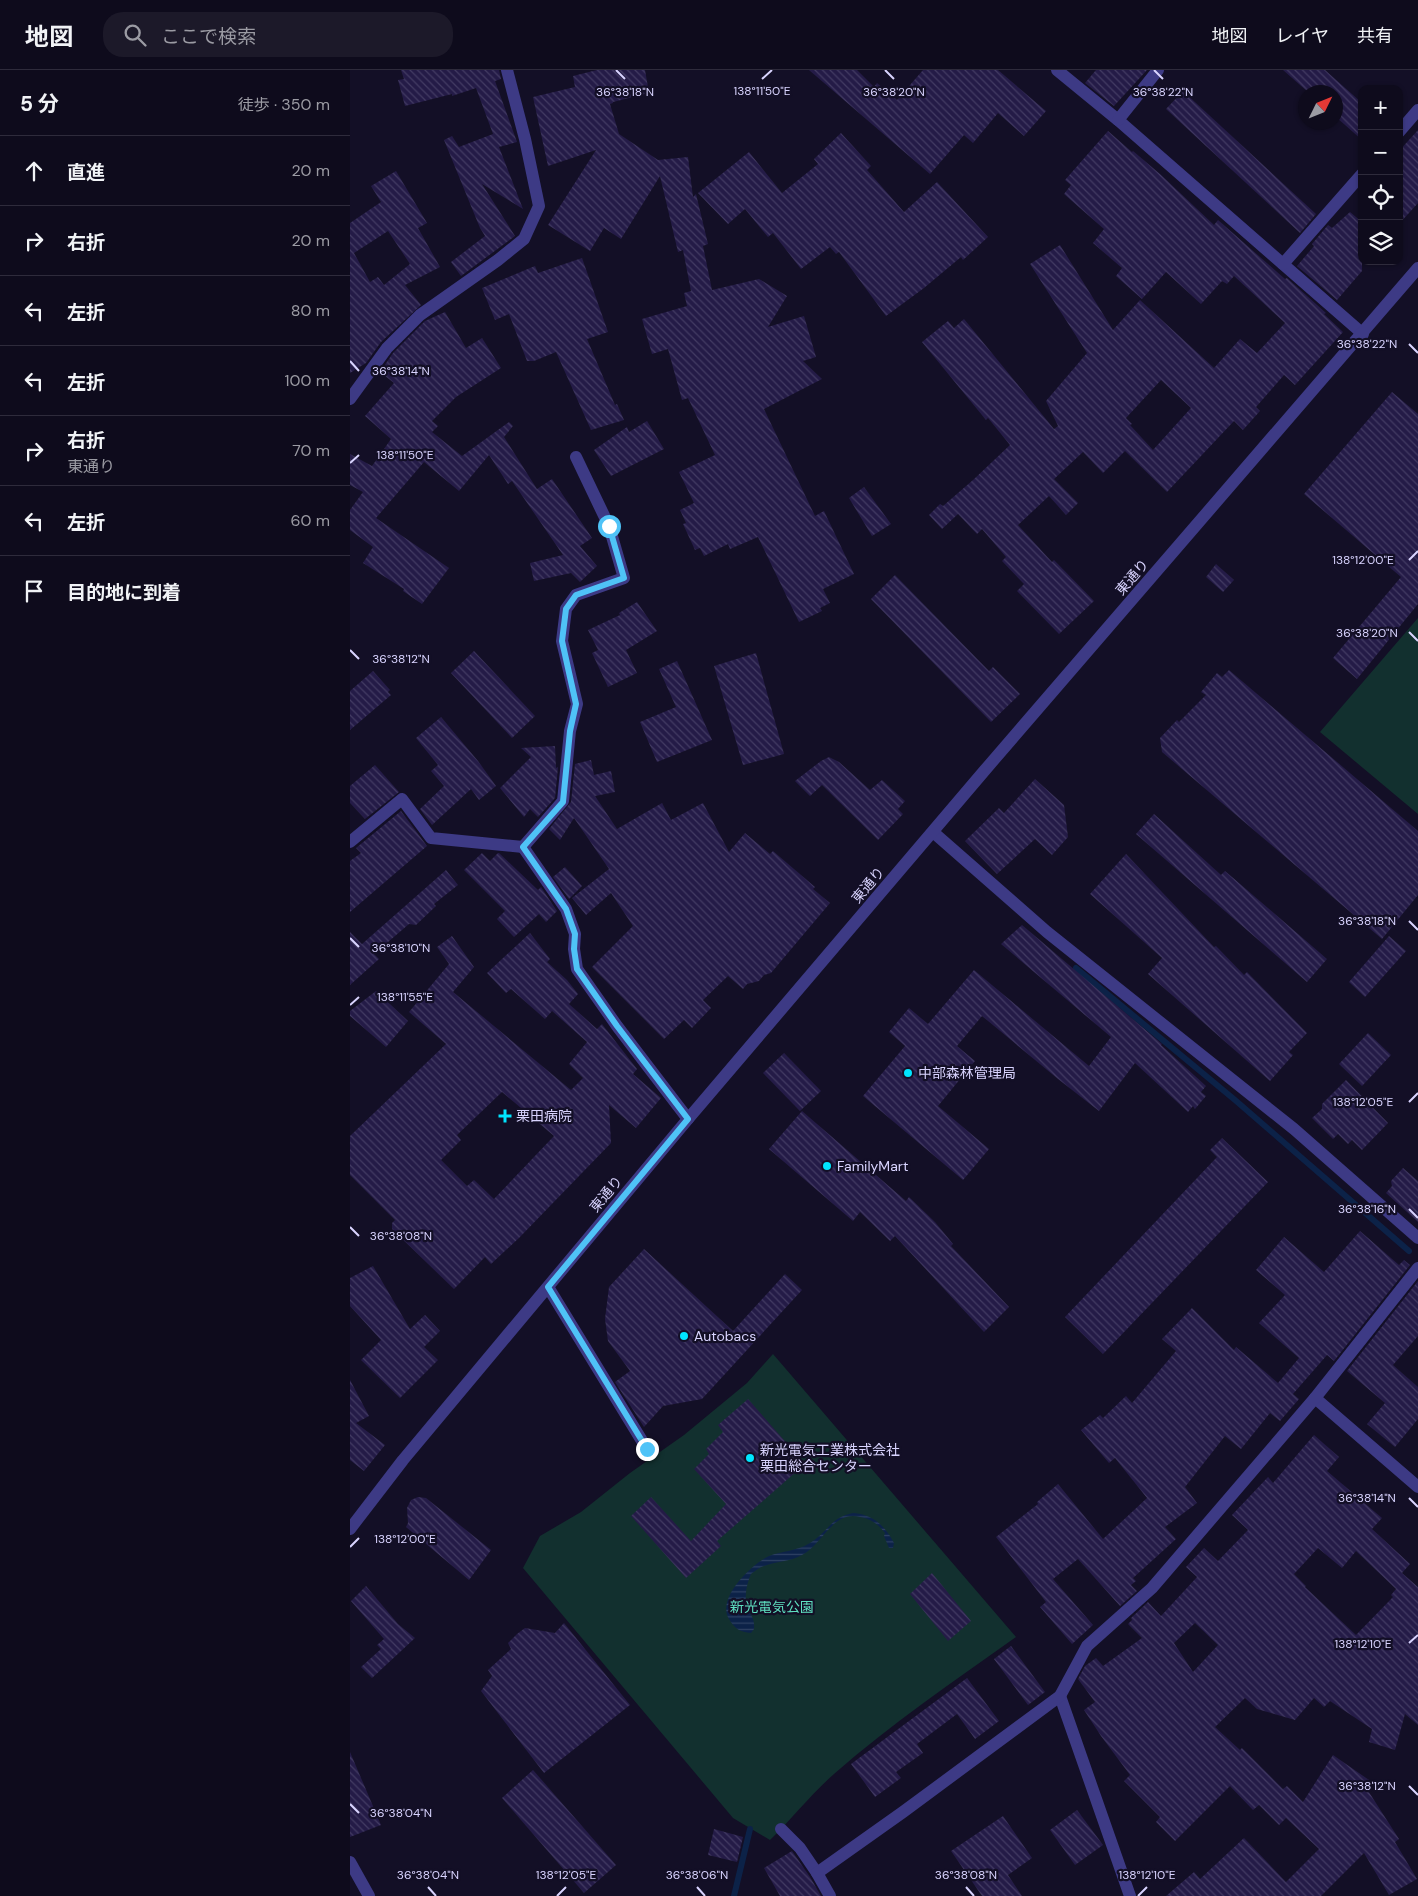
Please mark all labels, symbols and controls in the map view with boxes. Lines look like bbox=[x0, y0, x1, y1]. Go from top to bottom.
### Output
search box bbox=[103, 12, 453, 57]
text: 地図 bbox=[25, 21, 73, 52]
icon: search bbox=[121, 21, 149, 49]
text: ここで検索 bbox=[161, 24, 256, 49]
text: 地図 bbox=[1212, 24, 1248, 48]
text: レイヤ bbox=[1276, 24, 1329, 48]
text: 共有 bbox=[1357, 24, 1393, 48]
text: 138°11'50"E bbox=[733, 83, 791, 99]
text: 36°38'18"N bbox=[596, 84, 654, 100]
text: 36°38'20"N bbox=[863, 84, 925, 100]
text: 36°38'22"N bbox=[1133, 84, 1193, 100]
north arrow bbox=[1298, 85, 1343, 130]
map controls bbox=[1358, 85, 1403, 265]
button: + bbox=[1358, 85, 1403, 130]
text: 5 分 bbox=[20, 90, 59, 118]
text: 徒歩 · 350 m bbox=[238, 94, 330, 115]
button: − bbox=[1358, 130, 1403, 175]
icon: ahead bbox=[20, 157, 48, 185]
text: 直進 bbox=[67, 160, 105, 185]
text: 20 m bbox=[291, 160, 330, 181]
button: locate bbox=[1358, 175, 1403, 220]
button: layers bbox=[1358, 220, 1403, 265]
icon: right bbox=[20, 227, 48, 255]
text: 右折 bbox=[67, 230, 105, 255]
text: 20 m bbox=[291, 230, 330, 251]
icon: left bbox=[20, 297, 48, 325]
text: 左折 bbox=[67, 300, 105, 325]
text: 80 m bbox=[291, 300, 330, 321]
text: 36°38'22"N bbox=[1337, 336, 1397, 352]
text: 36°38'14"N bbox=[372, 363, 430, 379]
icon: left bbox=[20, 367, 48, 395]
text: 左折 bbox=[67, 370, 105, 395]
text: 100 m bbox=[285, 370, 330, 391]
text: 右折 bbox=[67, 428, 105, 453]
icon: right bbox=[20, 437, 48, 465]
text: 70 m bbox=[292, 440, 330, 461]
text: 138°11'50"E bbox=[376, 447, 434, 463]
text: 東通り bbox=[67, 456, 115, 477]
icon: left bbox=[20, 507, 48, 535]
text: 左折 bbox=[67, 510, 105, 535]
text: 60 m bbox=[290, 510, 330, 531]
route start bbox=[598, 515, 621, 538]
text: 138°12'00"E bbox=[1332, 552, 1394, 568]
street label: 東通り bbox=[1111, 555, 1153, 599]
icon: arrive bbox=[20, 577, 48, 605]
text: 目的地に到着 bbox=[67, 580, 181, 605]
text: 36°38'20"N bbox=[1336, 625, 1398, 641]
text: 36°38'12"N bbox=[372, 651, 430, 667]
street label: 東通り bbox=[848, 863, 888, 907]
text: 36°38'18"N bbox=[1338, 913, 1396, 929]
text: 36°38'10"N bbox=[372, 940, 430, 956]
text: 138°11'55"E bbox=[377, 989, 433, 1005]
place label: 中部森林管理局 bbox=[918, 1064, 1016, 1082]
marker: 中部森林管理局 bbox=[902, 1067, 914, 1079]
text: 138°12'05"E bbox=[1333, 1094, 1393, 1110]
place label: 栗田病院 bbox=[516, 1107, 572, 1125]
marker: 栗田病院 bbox=[498, 1109, 512, 1123]
place label: FamilyMart bbox=[837, 1157, 908, 1175]
marker: FamilyMart bbox=[821, 1160, 833, 1172]
street label: 東通り bbox=[586, 1172, 626, 1216]
text: 36°38'16"N bbox=[1338, 1201, 1396, 1217]
text: 36°38'08"N bbox=[370, 1228, 432, 1244]
place label: Autobacs bbox=[694, 1327, 756, 1345]
marker: Autobacs bbox=[678, 1330, 690, 1342]
route end bbox=[636, 1438, 659, 1461]
place label: 新光電気工業株式会社 栗田総合センター bbox=[760, 1441, 900, 1475]
marker: 新光電気工業株式会社 栗田総合センター bbox=[744, 1452, 756, 1464]
text: 36°38'14"N bbox=[1338, 1490, 1396, 1506]
text: 138°12'00"E bbox=[374, 1531, 436, 1547]
park label: 新光電気公園 bbox=[730, 1598, 814, 1616]
text: 138°12'10"E bbox=[1334, 1636, 1392, 1652]
text: 36°38'12"N bbox=[1338, 1778, 1396, 1794]
text: 36°38'04"N bbox=[370, 1805, 432, 1821]
text: 36°38'04"N bbox=[397, 1867, 459, 1883]
text: 138°12'05"E bbox=[536, 1867, 596, 1883]
text: 36°38'06"N bbox=[666, 1867, 728, 1883]
text: 36°38'08"N bbox=[935, 1867, 997, 1883]
text: 138°12'10"E bbox=[1118, 1867, 1176, 1883]

